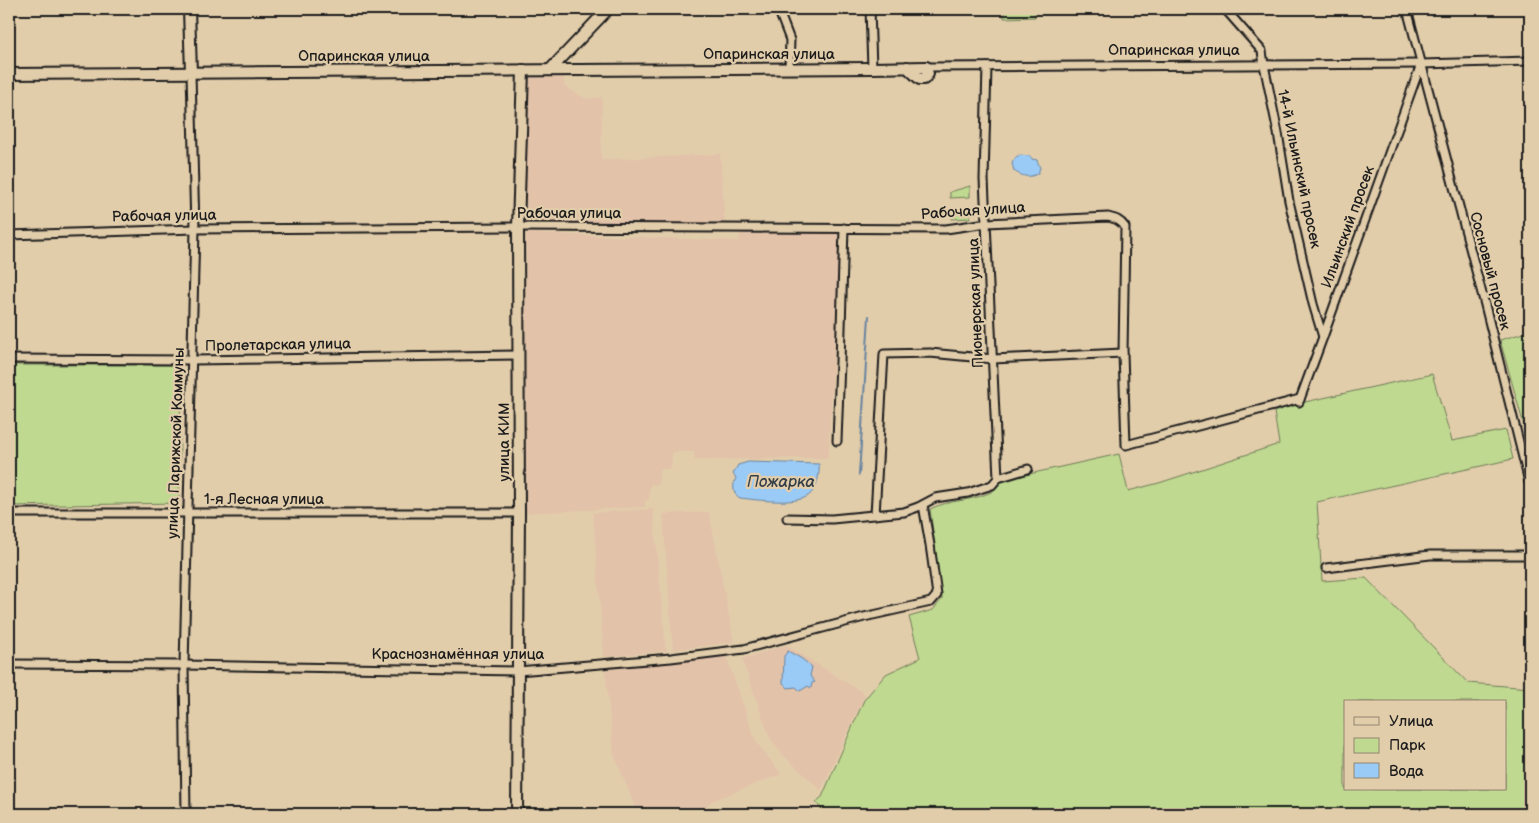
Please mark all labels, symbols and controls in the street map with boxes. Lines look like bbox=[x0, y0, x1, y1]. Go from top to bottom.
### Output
street label: Опаринская улица bbox=[1108, 41, 1240, 60]
street label: Опаринская улица bbox=[703, 45, 835, 64]
street label: Опаринская улица bbox=[298, 47, 430, 66]
street label: 14-й Ильинский просек bbox=[1273, 88, 1325, 250]
street label: Ильинский просек bbox=[1317, 163, 1379, 291]
street label: Рабочая улица bbox=[920, 198, 1026, 224]
street label: Рабочая улица bbox=[517, 204, 622, 223]
street label: Рабочая улица bbox=[111, 206, 217, 226]
street label: Сосновый просек bbox=[1465, 210, 1515, 332]
street label: Пионерская улица bbox=[964, 237, 988, 369]
street label: Пролетарская улица bbox=[205, 334, 351, 356]
street label: улица Парижской Коммуны bbox=[163, 347, 189, 539]
street label: улица КИМ bbox=[495, 403, 514, 481]
water label: Пожарка bbox=[747, 473, 815, 492]
street label: 1-я Лесная улица bbox=[204, 490, 324, 509]
street label: Краснознамённая улица bbox=[372, 645, 545, 664]
legend bbox=[1344, 700, 1506, 790]
text: Улица bbox=[1389, 712, 1434, 731]
text: Парк bbox=[1389, 736, 1426, 755]
text: Вода bbox=[1389, 762, 1424, 781]

